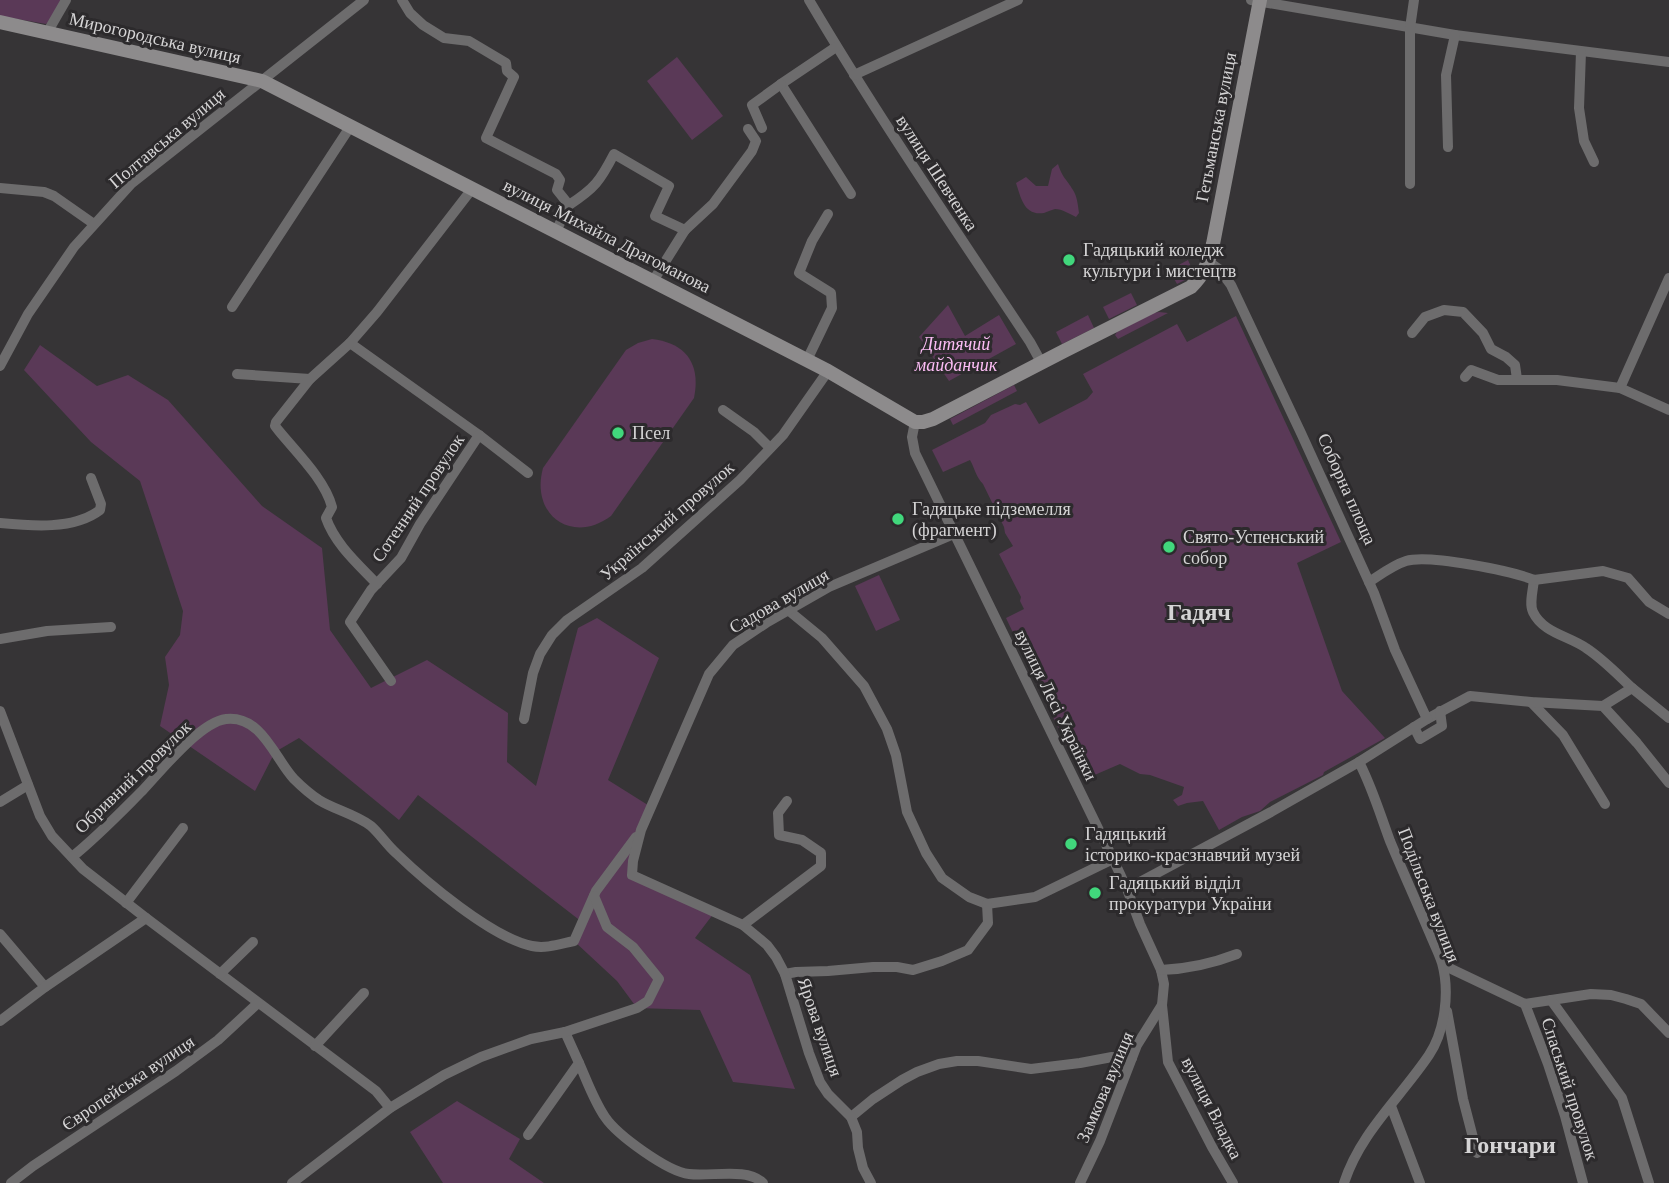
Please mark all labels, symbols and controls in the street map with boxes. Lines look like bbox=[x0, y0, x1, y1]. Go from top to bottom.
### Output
street label: Мирогородська вулиця bbox=[67, 8, 243, 68]
street label: Гетьманська вулиця bbox=[1192, 51, 1240, 203]
street label: Полтавська вулиця bbox=[105, 84, 229, 192]
street label: вулиця Шевченка bbox=[892, 111, 982, 235]
street label: вулиця Михайла Драгоманова bbox=[500, 175, 714, 297]
place label: Гадяцький коледж культури і мистецтв bbox=[1083, 240, 1236, 281]
marker: Гадяцький коледж культури і мистецтв bbox=[1061, 252, 1077, 268]
park label: Дитячий майданчик bbox=[914, 334, 998, 375]
place label: Псел bbox=[632, 423, 670, 443]
marker: Псел bbox=[610, 425, 626, 441]
street label: Сотенний провулок bbox=[368, 430, 468, 566]
street label: Соборна площа bbox=[1314, 430, 1380, 548]
street label: Український провулок bbox=[596, 457, 738, 585]
place label: Гадяцьке підземелля (фрагмент) bbox=[912, 499, 1071, 541]
marker: Гадяцьке підземелля (фрагмент) bbox=[890, 511, 906, 527]
place label: Свято-Успенський собор bbox=[1183, 527, 1325, 568]
marker: Свято-Успенський собор bbox=[1161, 539, 1177, 555]
street label: Садова вулиця bbox=[726, 564, 832, 638]
district label: Гадяч bbox=[1167, 599, 1231, 625]
street label: вулиця Лесі Українки bbox=[1011, 626, 1101, 784]
street label: Обривний провулок bbox=[71, 716, 195, 837]
place label: Гадяцький історико-краєзнавчий музей bbox=[1085, 824, 1300, 865]
street label: Подільська вулиця bbox=[1394, 825, 1464, 965]
marker: Гадяцький історико-краєзнавчий музей bbox=[1063, 836, 1079, 852]
place label: Гадяцький відділ прокуратури України bbox=[1109, 873, 1272, 914]
marker: Гадяцький відділ прокуратури України bbox=[1087, 885, 1103, 901]
street label: Ярова вулиця bbox=[794, 975, 846, 1079]
street label: Спаський провулок bbox=[1537, 1015, 1603, 1163]
street label: Замкова вулиця bbox=[1073, 1029, 1137, 1145]
street label: Європейська вулиця bbox=[58, 1031, 198, 1135]
street label: вулиця Владка bbox=[1178, 1054, 1246, 1162]
district label: Гончари bbox=[1464, 1132, 1556, 1158]

